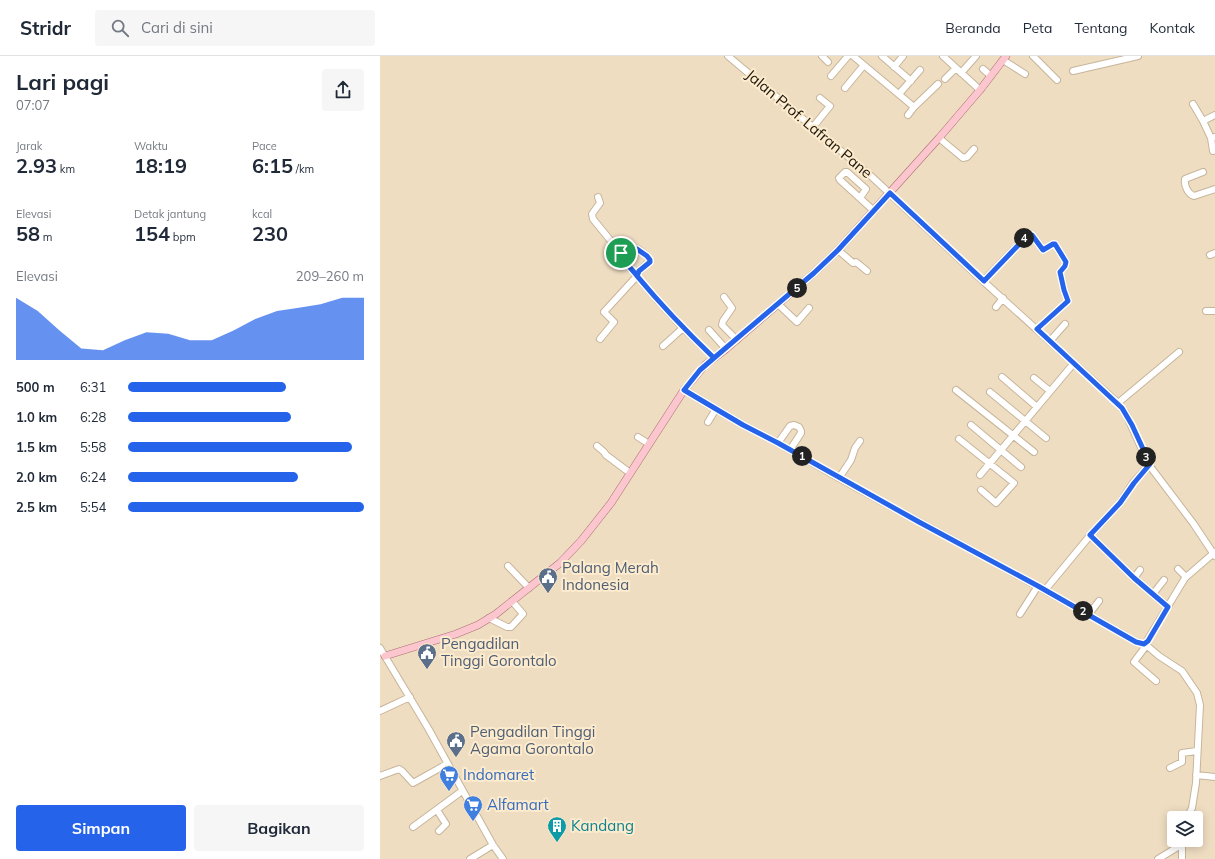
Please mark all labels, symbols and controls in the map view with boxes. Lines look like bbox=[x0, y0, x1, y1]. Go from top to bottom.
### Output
search box bbox=[95, 10, 375, 46]
text: Stridr bbox=[20, 16, 71, 40]
icon: search bbox=[109, 17, 131, 39]
text: Cari di sini bbox=[141, 18, 213, 37]
text: Beranda bbox=[945, 19, 1001, 37]
text: Peta bbox=[1023, 19, 1052, 37]
text: Tentang bbox=[1074, 19, 1128, 37]
text: Kontak bbox=[1150, 19, 1195, 37]
street label: Jalan Prof. Lafran Pane bbox=[742, 65, 876, 182]
text: Lari pagi bbox=[16, 68, 109, 96]
button: share bbox=[322, 69, 364, 111]
text: 07:07 bbox=[16, 97, 50, 113]
text: Jarak bbox=[16, 139, 42, 153]
text: Waktu bbox=[134, 139, 168, 153]
text: Pace bbox=[252, 139, 277, 153]
text: 2.93 bbox=[16, 153, 57, 178]
text: 18:19 bbox=[134, 153, 187, 178]
text: 6:15 bbox=[252, 153, 293, 178]
text: km bbox=[57, 162, 75, 176]
text: /km bbox=[293, 162, 314, 176]
text: Elevasi bbox=[16, 207, 51, 221]
text: Detak jantung bbox=[134, 207, 206, 221]
text: kcal bbox=[252, 207, 272, 221]
text: 58 bbox=[16, 221, 40, 246]
text: 154 bbox=[134, 221, 170, 246]
text: 230 bbox=[252, 221, 288, 246]
pin: 4 bbox=[1014, 228, 1034, 248]
text: m bbox=[40, 230, 53, 244]
text: bpm bbox=[170, 230, 196, 244]
text: 4 bbox=[1021, 231, 1027, 245]
pin bbox=[604, 236, 638, 270]
icon: arrive bbox=[610, 242, 632, 264]
text: Elevasi bbox=[16, 268, 58, 284]
text: 209–260 m bbox=[296, 268, 364, 284]
pin: 5 bbox=[787, 278, 807, 298]
text: 5 bbox=[794, 281, 800, 295]
text: 500 m bbox=[16, 379, 55, 395]
text: 6:31 bbox=[80, 379, 106, 395]
text: 1.0 km bbox=[16, 409, 57, 425]
text: 6:28 bbox=[80, 409, 106, 425]
text: 1.5 km bbox=[16, 439, 57, 455]
text: 5:58 bbox=[80, 439, 106, 455]
pin: 1 bbox=[792, 446, 812, 466]
pin: 3 bbox=[1136, 447, 1156, 467]
text: 1 bbox=[799, 449, 805, 463]
text: 3 bbox=[1143, 450, 1149, 464]
text: 2.0 km bbox=[16, 469, 57, 485]
text: 6:24 bbox=[80, 469, 106, 485]
text: 2.5 km bbox=[16, 499, 57, 515]
text: 5:54 bbox=[80, 499, 106, 515]
place label: Palang Merah Indonesia bbox=[562, 558, 659, 594]
public building icon: Palang Merah Indonesia bbox=[537, 566, 559, 594]
pin: 2 bbox=[1073, 601, 1093, 621]
text: 2 bbox=[1080, 604, 1086, 618]
place label: Pengadilan Tinggi Gorontalo bbox=[441, 634, 557, 670]
public building icon: Pengadilan Tinggi Gorontalo bbox=[416, 642, 438, 670]
place label: Pengadilan Tinggi Agama Gorontalo bbox=[470, 722, 595, 758]
public building icon: Pengadilan Tinggi Agama Gorontalo bbox=[445, 730, 467, 758]
supermarket icon: Indomaret bbox=[438, 764, 460, 792]
place label: Indomaret bbox=[463, 765, 534, 784]
supermarket icon: Alfamart bbox=[462, 794, 484, 822]
place label: Alfamart bbox=[487, 795, 549, 814]
button: Simpan bbox=[16, 805, 186, 851]
button: Bagikan bbox=[194, 805, 364, 851]
map controls bbox=[1167, 811, 1203, 847]
button: layers bbox=[1167, 811, 1203, 847]
building icon: Kandang bbox=[546, 815, 568, 843]
place label: Kandang bbox=[571, 816, 634, 835]

